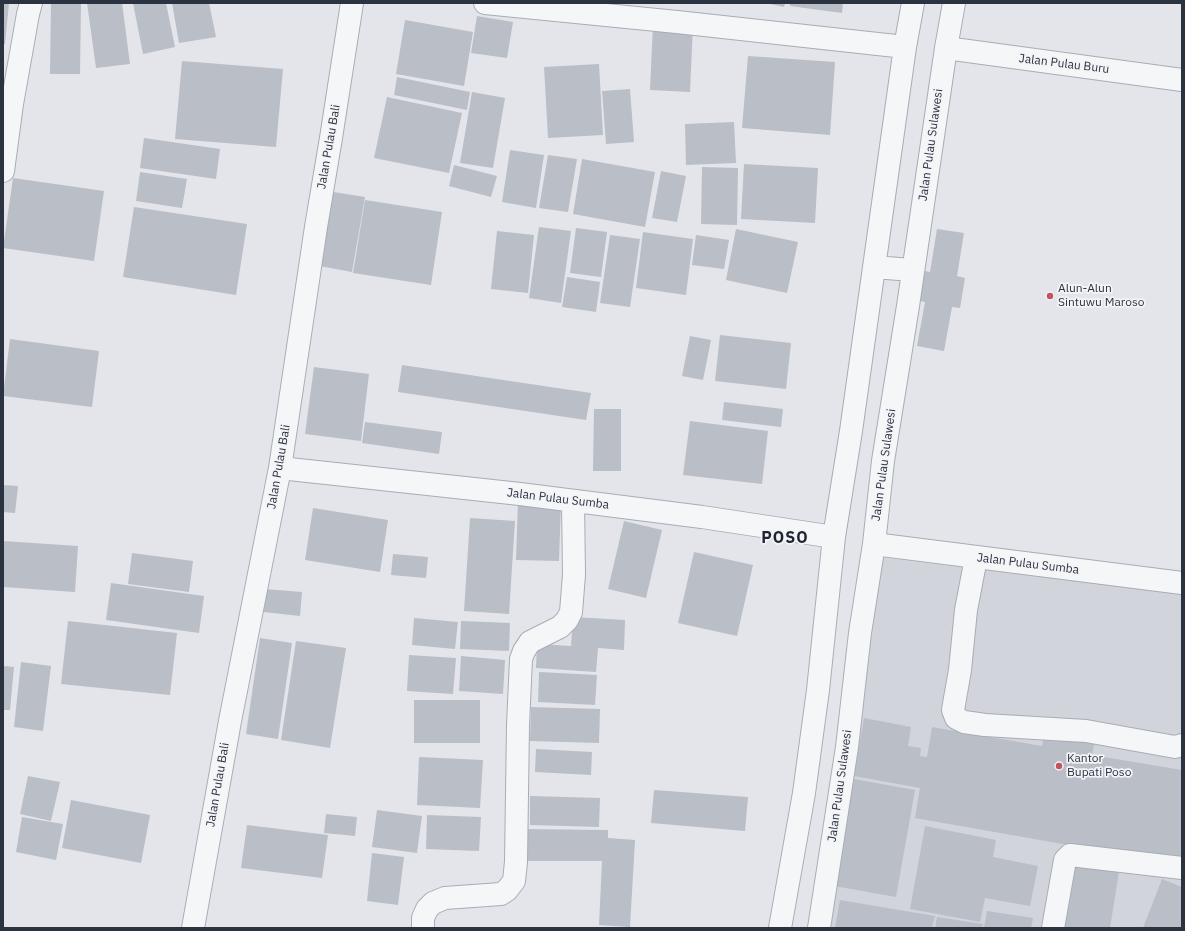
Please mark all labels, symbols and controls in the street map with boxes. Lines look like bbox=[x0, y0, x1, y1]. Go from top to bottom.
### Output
street label: Jalan Pulau Buru bbox=[1018, 51, 1110, 77]
street label: Jalan Pulau Sulawesi bbox=[916, 88, 946, 202]
street label: Jalan Pulau Bali bbox=[314, 104, 344, 190]
place label: Alun-Alun Sintuwu Maroso bbox=[1058, 282, 1144, 310]
marker: Alun-Alun Sintuwu Maroso bbox=[1045, 291, 1055, 301]
street label: Jalan Pulau Sulawesi bbox=[869, 408, 899, 522]
street label: Jalan Pulau Bali bbox=[264, 424, 294, 510]
street label: Jalan Pulau Sumba bbox=[506, 486, 610, 512]
district label: POSO bbox=[761, 528, 809, 548]
street label: Jalan Pulau Sumba bbox=[976, 551, 1080, 577]
street label: Jalan Pulau Sulawesi bbox=[825, 729, 855, 843]
street label: Jalan Pulau Bali bbox=[203, 742, 233, 828]
place label: Kantor Bupati Poso bbox=[1067, 752, 1131, 780]
marker: Kantor Bupati Poso bbox=[1054, 761, 1064, 771]

